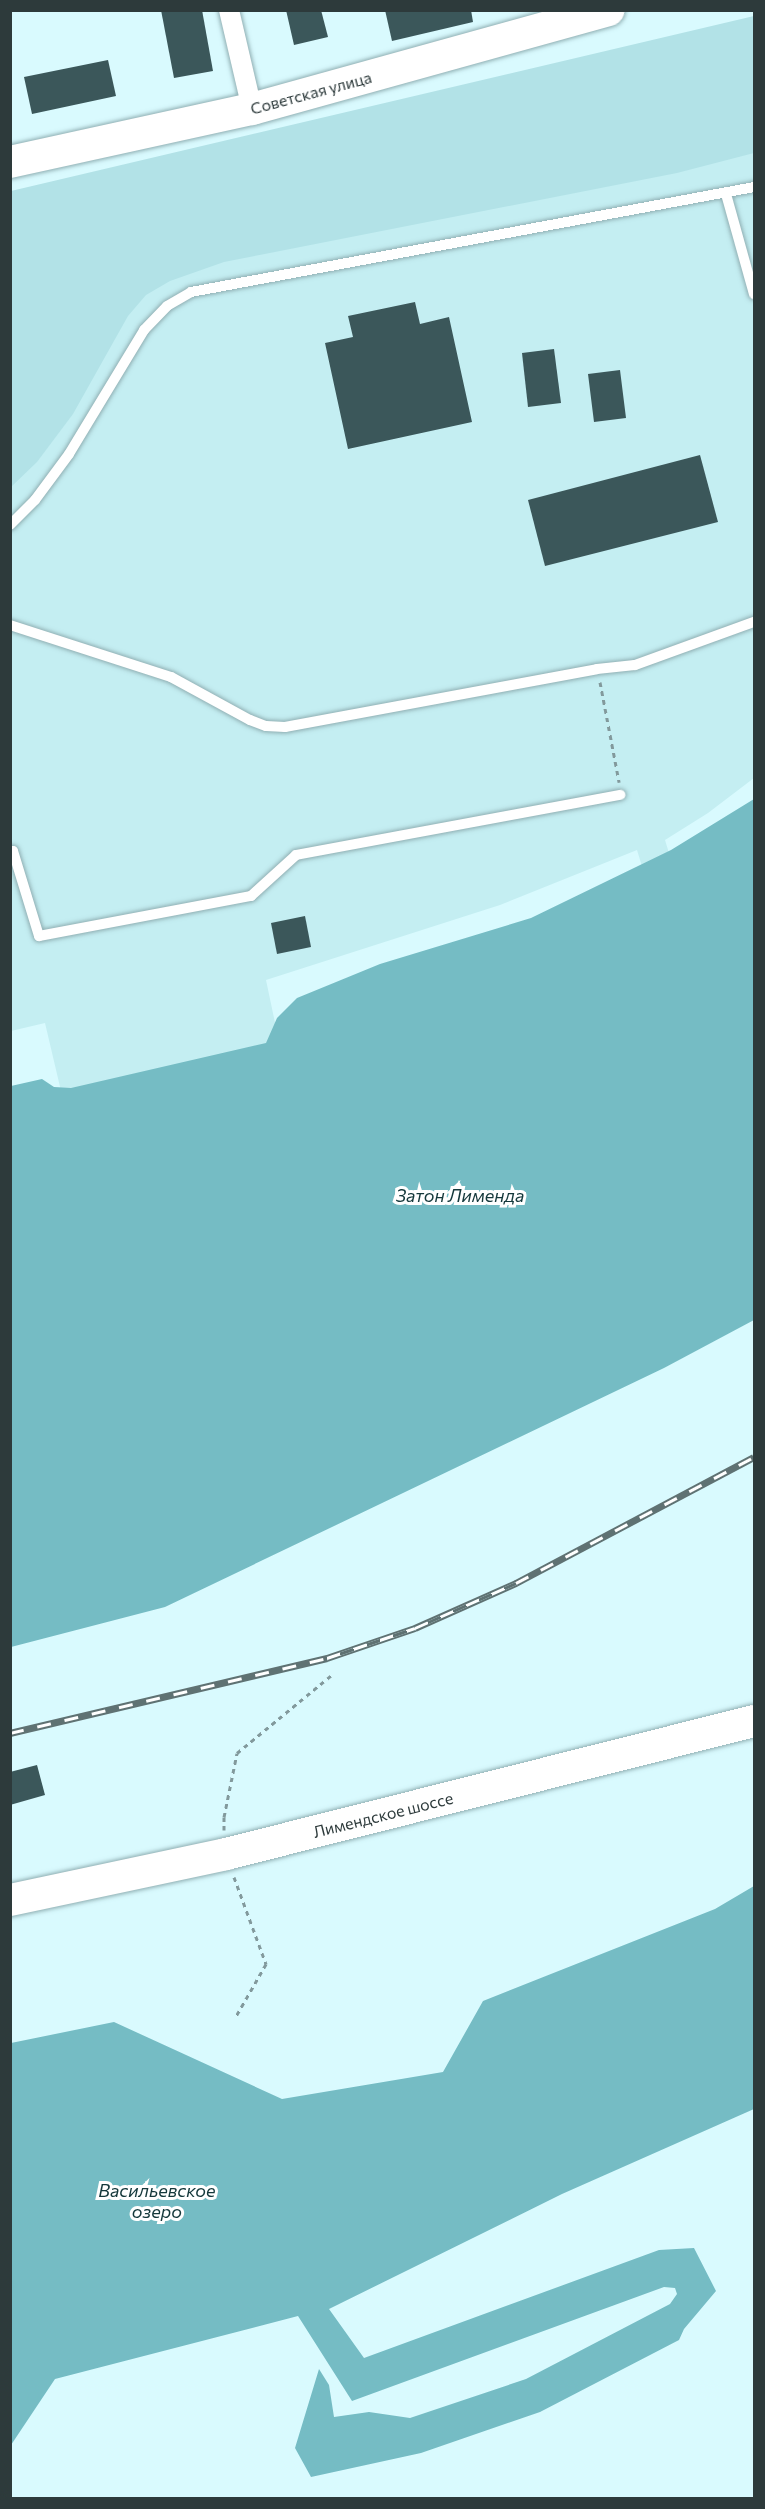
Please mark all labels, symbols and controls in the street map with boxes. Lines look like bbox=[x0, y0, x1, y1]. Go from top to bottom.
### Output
street label: Советская улица bbox=[248, 68, 374, 118]
water label: Затон Лименда bbox=[396, 1184, 524, 1206]
street label: Лимендское шоссе bbox=[311, 1788, 455, 1842]
water label: Васильевское озеро bbox=[98, 2180, 216, 2222]

